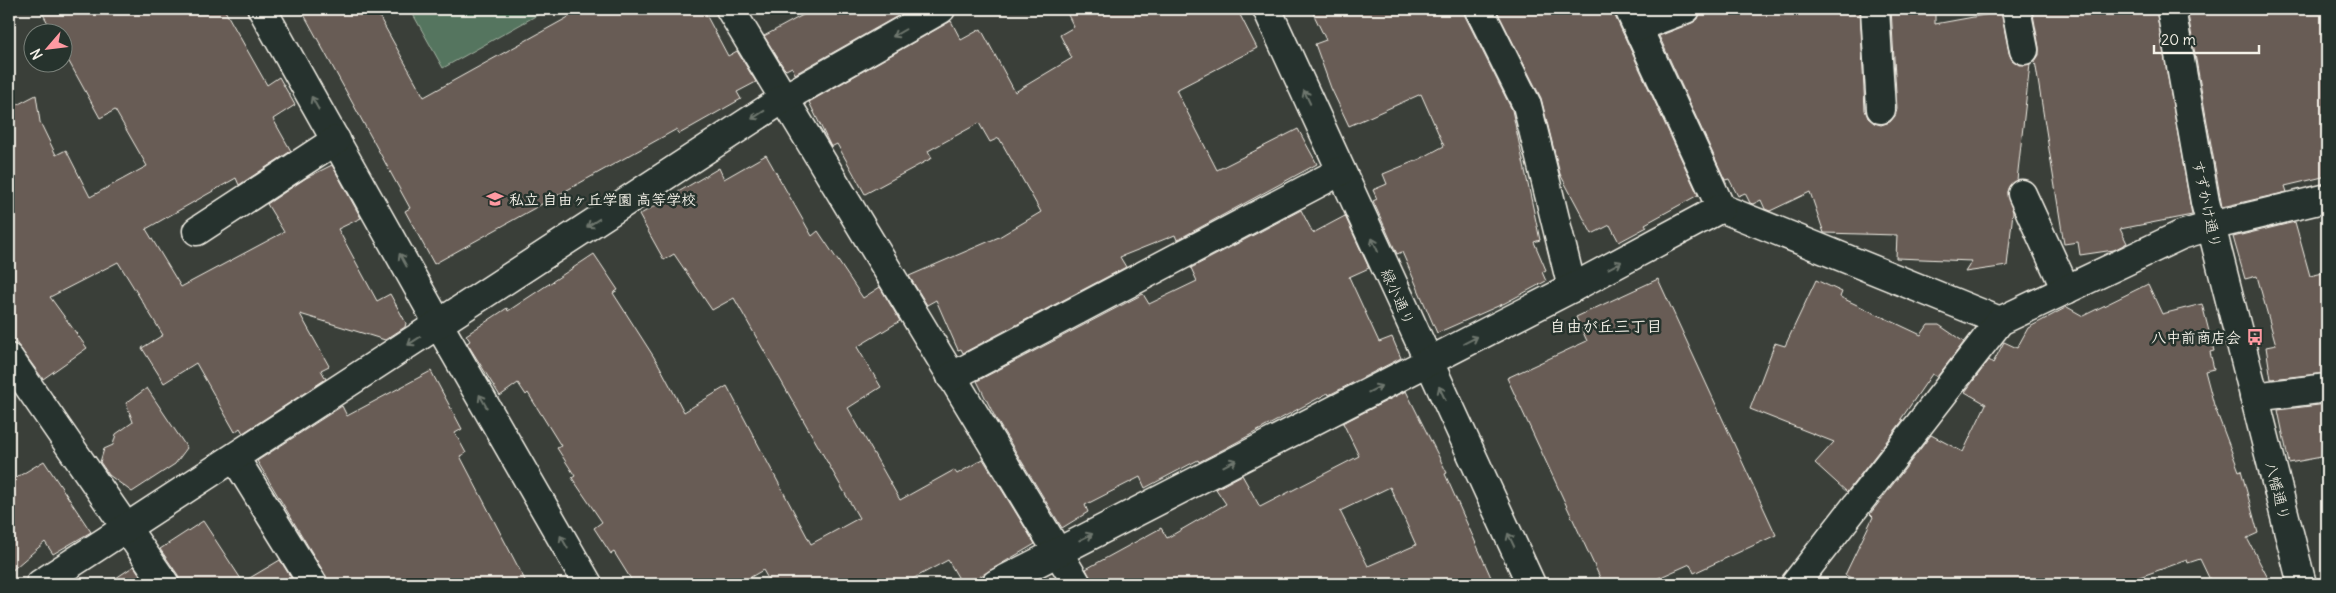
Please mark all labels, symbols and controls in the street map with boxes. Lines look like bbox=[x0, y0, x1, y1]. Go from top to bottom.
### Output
north arrow bbox=[22, 22, 72, 72]
scale bar bbox=[2154, 22, 2258, 54]
one-way arrow bbox=[891, 28, 906, 38]
text: 20 m bbox=[2161, 30, 2196, 49]
text: N bbox=[26, 46, 47, 63]
one-way arrow bbox=[1302, 90, 1312, 105]
one-way arrow bbox=[309, 96, 319, 111]
one-way arrow bbox=[752, 110, 766, 120]
street label: すずかけ通り bbox=[2188, 158, 2226, 250]
school or university icon: 私立 自由ヶ丘学園 高等学校 bbox=[485, 189, 505, 209]
place label: 私立 自由ヶ丘学園 高等学校 bbox=[509, 190, 696, 209]
one-way arrow bbox=[587, 219, 601, 229]
one-way arrow bbox=[1369, 238, 1379, 253]
one-way arrow bbox=[397, 253, 407, 268]
one-way arrow bbox=[1608, 260, 1623, 270]
street label: 緑小通り bbox=[1377, 266, 1419, 328]
district label: 自由が丘三丁目 bbox=[1550, 316, 1662, 336]
bus stop icon: 八中前商店会 bbox=[2245, 327, 2265, 347]
place label: 八中前商店会 bbox=[2151, 328, 2241, 347]
one-way arrow bbox=[1463, 335, 1478, 344]
one-way arrow bbox=[407, 336, 421, 346]
one-way arrow bbox=[1367, 384, 1382, 393]
one-way arrow bbox=[1437, 386, 1446, 401]
one-way arrow bbox=[477, 395, 487, 409]
one-way arrow bbox=[1223, 458, 1238, 468]
street label: 八幡通り bbox=[2262, 460, 2294, 522]
one-way arrow bbox=[1078, 532, 1093, 542]
one-way arrow bbox=[1505, 533, 1515, 548]
one-way arrow bbox=[559, 535, 568, 550]

